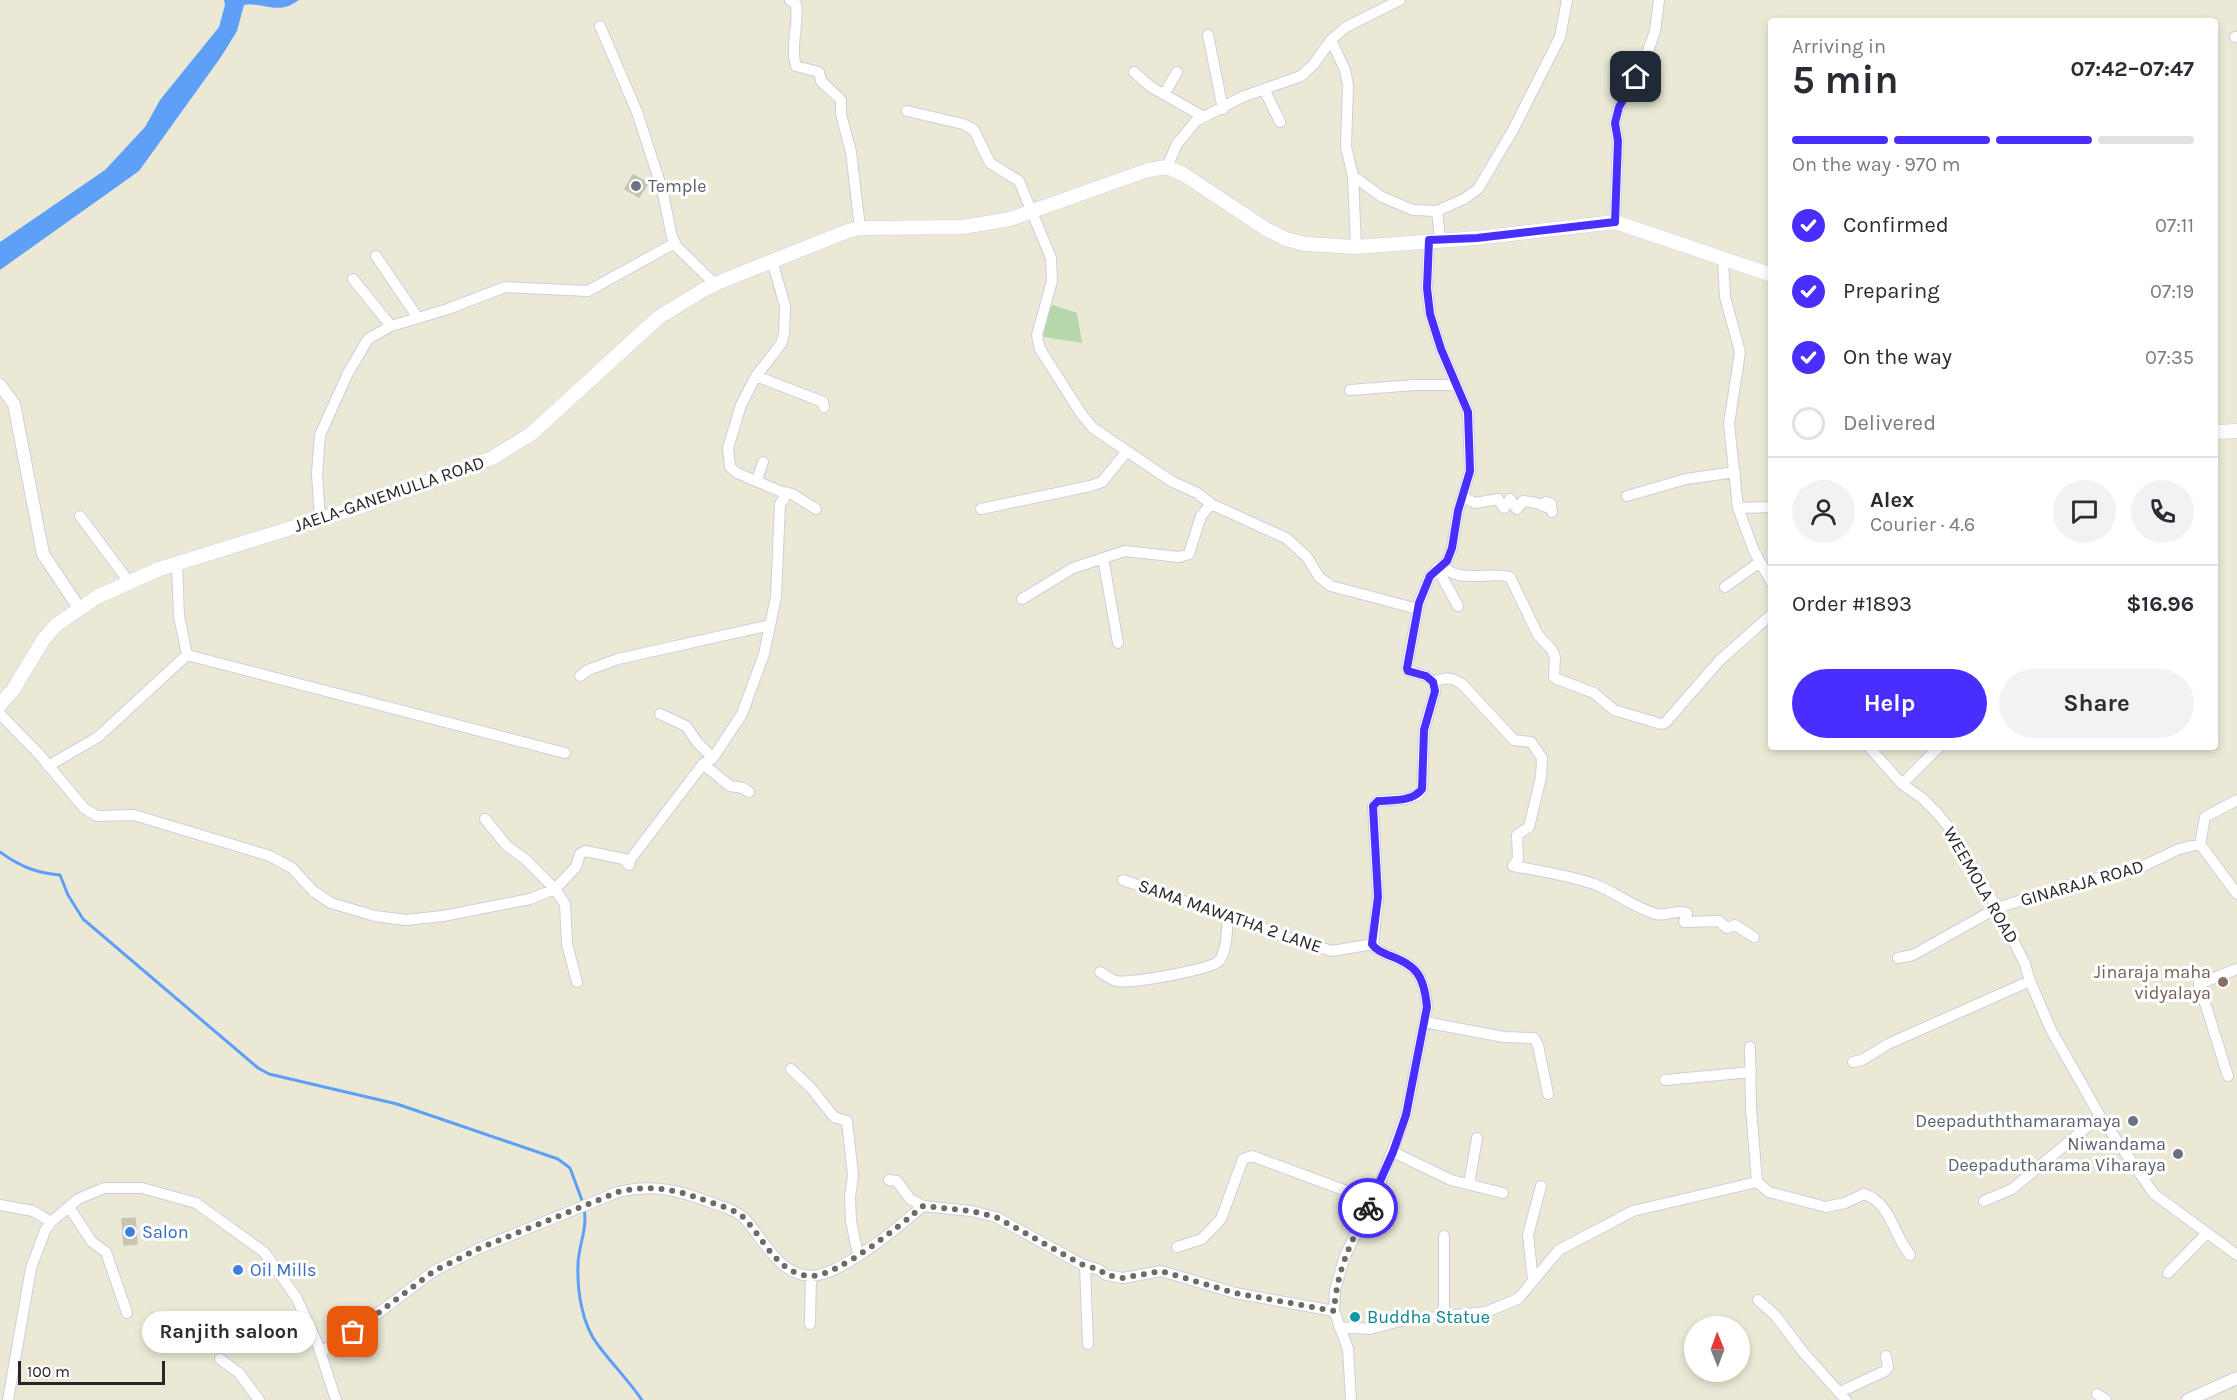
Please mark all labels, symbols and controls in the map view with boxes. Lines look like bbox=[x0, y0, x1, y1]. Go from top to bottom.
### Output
text: Arriving in bbox=[1792, 35, 1886, 58]
pin bbox=[1610, 51, 1661, 102]
text: 07:42–07:47 bbox=[2070, 56, 2194, 82]
text: 5 min bbox=[1792, 57, 1899, 103]
icon: home bbox=[1619, 60, 1652, 93]
text: On the way · 970 m bbox=[1792, 153, 1961, 176]
place label: Temple bbox=[648, 175, 707, 197]
marker: Temple bbox=[629, 179, 643, 193]
icon: check bbox=[1792, 209, 1825, 242]
text: Confirmed bbox=[1843, 212, 1949, 238]
text: 07:11 bbox=[2155, 214, 2194, 237]
icon: check bbox=[1792, 275, 1825, 308]
text: Preparing bbox=[1843, 278, 1940, 304]
text: 07:19 bbox=[2150, 280, 2194, 303]
icon: check bbox=[1792, 341, 1825, 374]
text: On the way bbox=[1843, 344, 1952, 370]
text: 07:35 bbox=[2145, 346, 2194, 369]
text: Delivered bbox=[1843, 410, 1936, 436]
street label: JAELA-GANEMULLA ROAD bbox=[291, 451, 487, 537]
button: person bbox=[1792, 480, 1855, 543]
button: chat bbox=[2053, 480, 2116, 543]
button: phone bbox=[2131, 480, 2194, 543]
text: Alex bbox=[1870, 487, 1914, 513]
text: Courier · 4.6 bbox=[1870, 513, 1975, 536]
text: Order #1893 bbox=[1792, 591, 1912, 617]
text: $16.96 bbox=[2126, 591, 2194, 617]
button: Help bbox=[1792, 669, 1987, 738]
button: Share bbox=[1999, 669, 2194, 738]
street label: WEEMOLA ROAD bbox=[1939, 823, 2023, 947]
street label: GINARAJA ROAD bbox=[2018, 855, 2146, 911]
street label: SAMA MAWATHA 2 LANE bbox=[1135, 874, 1325, 958]
place label: Jinaraja maha vidyalaya bbox=[2094, 961, 2211, 1004]
marker: Jinaraja maha vidyalaya bbox=[2216, 975, 2230, 989]
place label: Deepaduththamaramaya bbox=[1915, 1110, 2121, 1132]
marker: Deepaduththamaramaya bbox=[2126, 1114, 2140, 1128]
place label: Niwandama Deepadutharama Viharaya bbox=[1948, 1133, 2166, 1176]
marker: Niwandama Deepadutharama Viharaya bbox=[2171, 1147, 2185, 1161]
courier bbox=[1338, 1178, 1398, 1238]
icon: bike bbox=[1352, 1192, 1385, 1225]
place label: Salon bbox=[142, 1221, 189, 1243]
marker: Salon bbox=[123, 1225, 137, 1239]
place label: Oil Mills bbox=[250, 1259, 316, 1281]
marker: Oil Mills bbox=[231, 1263, 245, 1277]
pin bbox=[327, 1306, 378, 1357]
place label: Buddha Statue bbox=[1367, 1306, 1490, 1328]
marker: Buddha Statue bbox=[1348, 1310, 1362, 1324]
callout: Ranjith saloon bbox=[143, 1311, 317, 1353]
icon: bag bbox=[336, 1315, 369, 1348]
north arrow bbox=[1684, 1316, 1750, 1382]
map controls bbox=[1684, 1316, 1750, 1382]
text: Ranjith saloon bbox=[159, 1320, 299, 1343]
scale bar bbox=[18, 1358, 165, 1386]
text: 100 m bbox=[27, 1362, 70, 1381]

